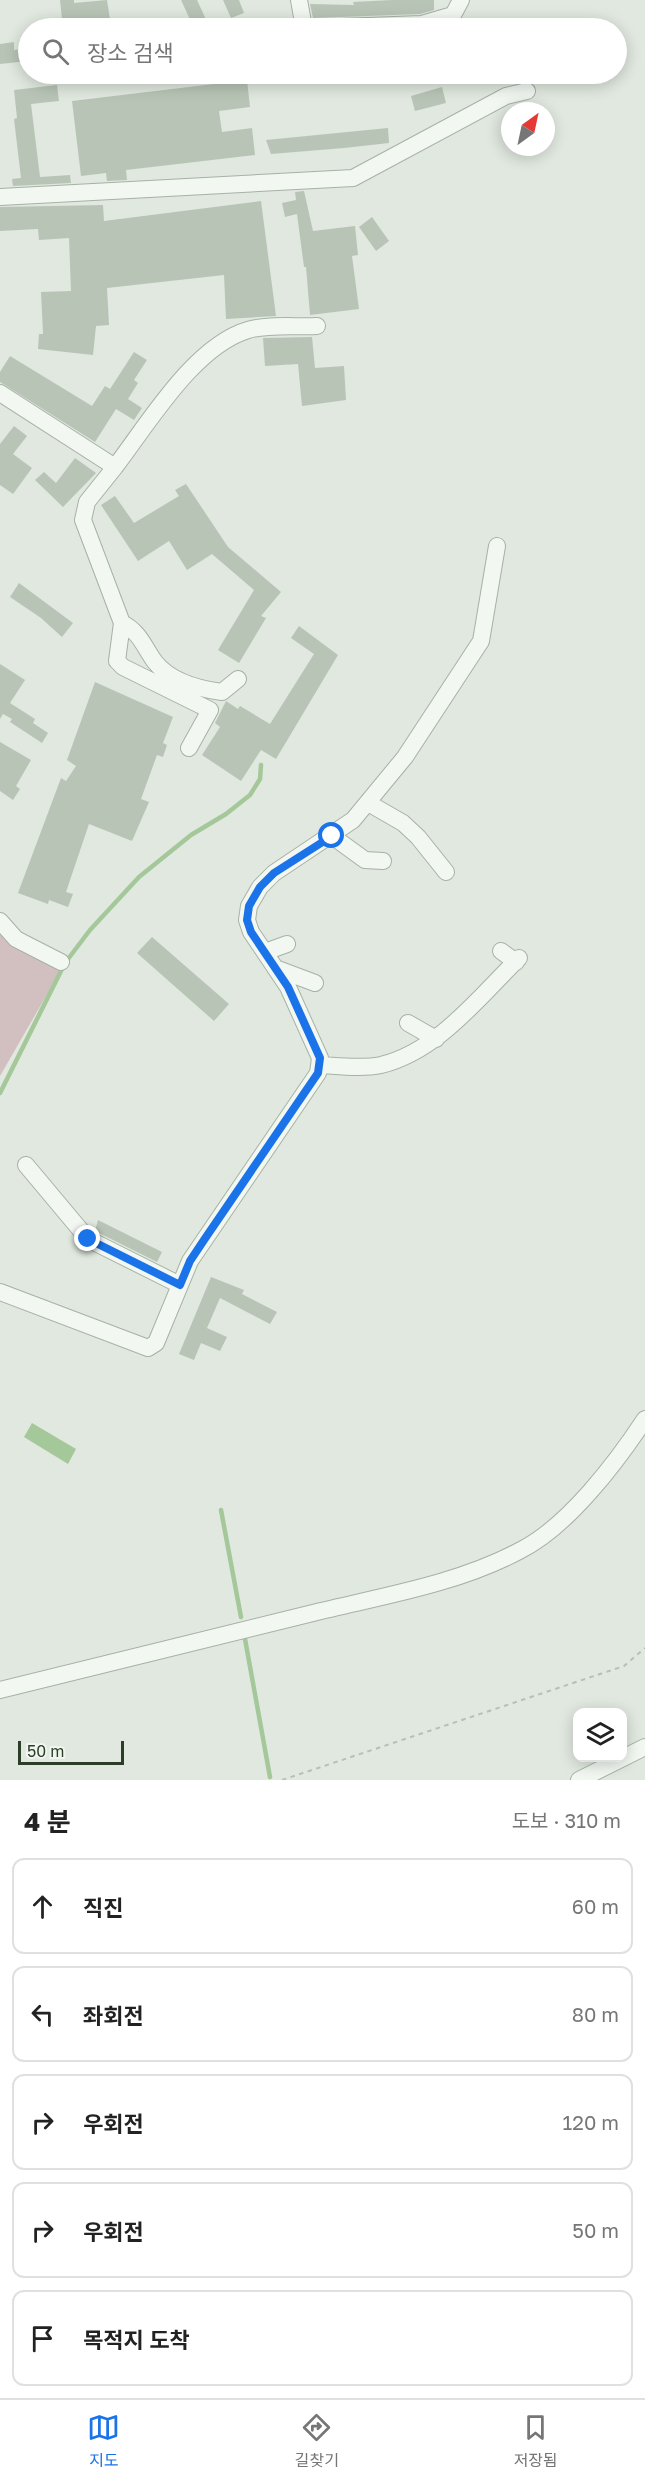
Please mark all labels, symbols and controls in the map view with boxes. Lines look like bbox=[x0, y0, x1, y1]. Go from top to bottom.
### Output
search box bbox=[18, 18, 627, 84]
icon: search bbox=[39, 35, 72, 68]
text: 장소 검색 bbox=[87, 39, 173, 66]
north arrow bbox=[501, 102, 555, 156]
route start bbox=[318, 822, 344, 848]
route end bbox=[74, 1225, 100, 1251]
map controls bbox=[573, 1708, 627, 1762]
button: layers bbox=[573, 1708, 627, 1762]
scale bar bbox=[18, 1738, 124, 1766]
text: 50 m bbox=[27, 1741, 64, 1761]
text: 4 분 bbox=[24, 1806, 71, 1837]
text: 도보 · 310 m bbox=[512, 1808, 621, 1832]
icon: ahead bbox=[26, 1890, 59, 1923]
text: 직진 bbox=[83, 1894, 123, 1921]
text: 60 m bbox=[572, 1894, 619, 1918]
icon: left bbox=[26, 1998, 59, 2031]
text: 좌회전 bbox=[83, 2002, 144, 2029]
text: 80 m bbox=[572, 2002, 619, 2026]
icon: right bbox=[26, 2106, 59, 2139]
text: 우회전 bbox=[83, 2110, 144, 2137]
text: 120 m bbox=[563, 2110, 619, 2134]
icon: right bbox=[26, 2214, 59, 2247]
text: 우회전 bbox=[83, 2218, 144, 2245]
text: 50 m bbox=[572, 2218, 619, 2242]
icon: arrive bbox=[26, 2322, 59, 2355]
text: 목적지 도착 bbox=[83, 2326, 190, 2353]
tab: 지도 bbox=[87, 2411, 120, 2471]
tab: 길찾기 bbox=[295, 2411, 339, 2471]
tab: 저장됨 bbox=[514, 2411, 558, 2471]

